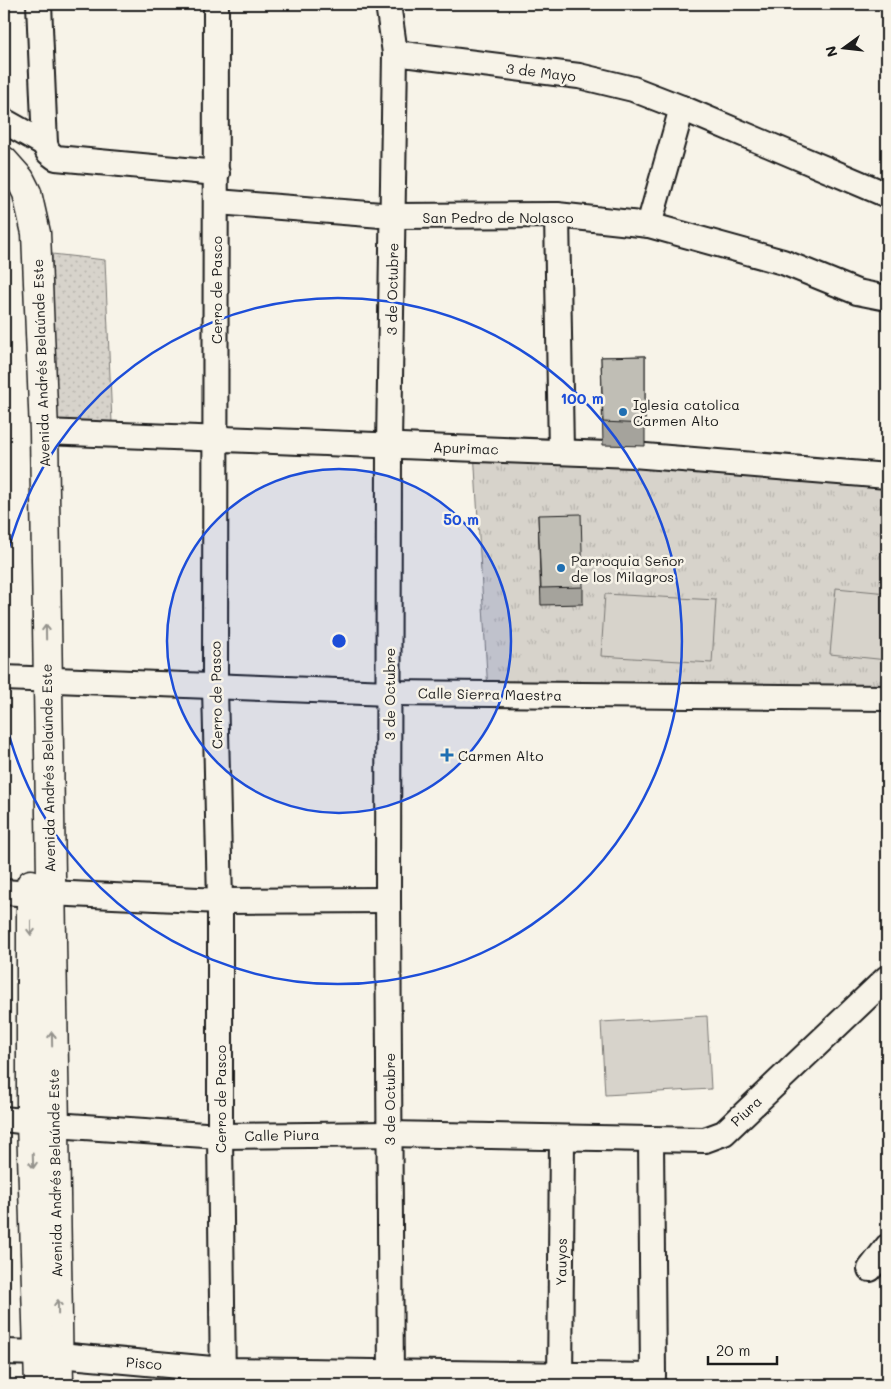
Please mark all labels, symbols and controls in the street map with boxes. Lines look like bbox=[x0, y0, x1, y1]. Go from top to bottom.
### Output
north arrow bbox=[818, 22, 868, 72]
text: N bbox=[820, 44, 842, 59]
street label: 3 de Mayo bbox=[505, 58, 577, 86]
street label: San Pedro de Nolasco bbox=[423, 208, 573, 227]
street label: Cerro de Pasco bbox=[207, 236, 226, 344]
street label: 3 de Octubre bbox=[382, 243, 402, 335]
street label: Avenida Andrés Belaúnde Este bbox=[28, 258, 54, 468]
text: 100 m bbox=[560, 388, 604, 408]
place label: Iglesia catolica Carmen Alto bbox=[633, 395, 740, 430]
marker: Iglesia catolica Carmen Alto bbox=[617, 406, 629, 418]
street label: Apurimac bbox=[433, 437, 499, 459]
text: 50 m bbox=[443, 509, 479, 529]
place label: Parroquia Señor de los Milagros bbox=[571, 551, 684, 586]
marker: Parroquia Señor de los Milagros bbox=[555, 562, 567, 574]
one-way arrow bbox=[41, 624, 51, 640]
centre of rings bbox=[330, 632, 348, 650]
street label: Cerro de Pasco bbox=[206, 641, 226, 749]
street label: 3 de Octubre bbox=[380, 648, 399, 740]
street label: Avenida Andrés Belaúnde Este bbox=[37, 663, 59, 873]
street label: Calle Sierra Maestra bbox=[418, 683, 562, 705]
place label: Carmen Alto bbox=[458, 746, 543, 765]
marker: Carmen Alto bbox=[440, 748, 454, 762]
one-way arrow bbox=[26, 920, 36, 936]
one-way arrow bbox=[48, 1031, 57, 1047]
street label: Cerro de Pasco bbox=[211, 1045, 230, 1153]
street label: 3 de Octubre bbox=[380, 1053, 399, 1145]
street label: Avenida Andrés Belaúnde Este bbox=[44, 1068, 66, 1278]
street label: Piura bbox=[726, 1092, 766, 1130]
street label: Calle Piura bbox=[244, 1125, 320, 1145]
one-way arrow bbox=[28, 1153, 37, 1169]
street label: Yauyos bbox=[551, 1238, 571, 1286]
one-way arrow bbox=[53, 1299, 62, 1315]
scale bar bbox=[708, 1334, 777, 1366]
text: 20 m bbox=[716, 1340, 750, 1360]
street label: Pisco bbox=[125, 1352, 163, 1374]

